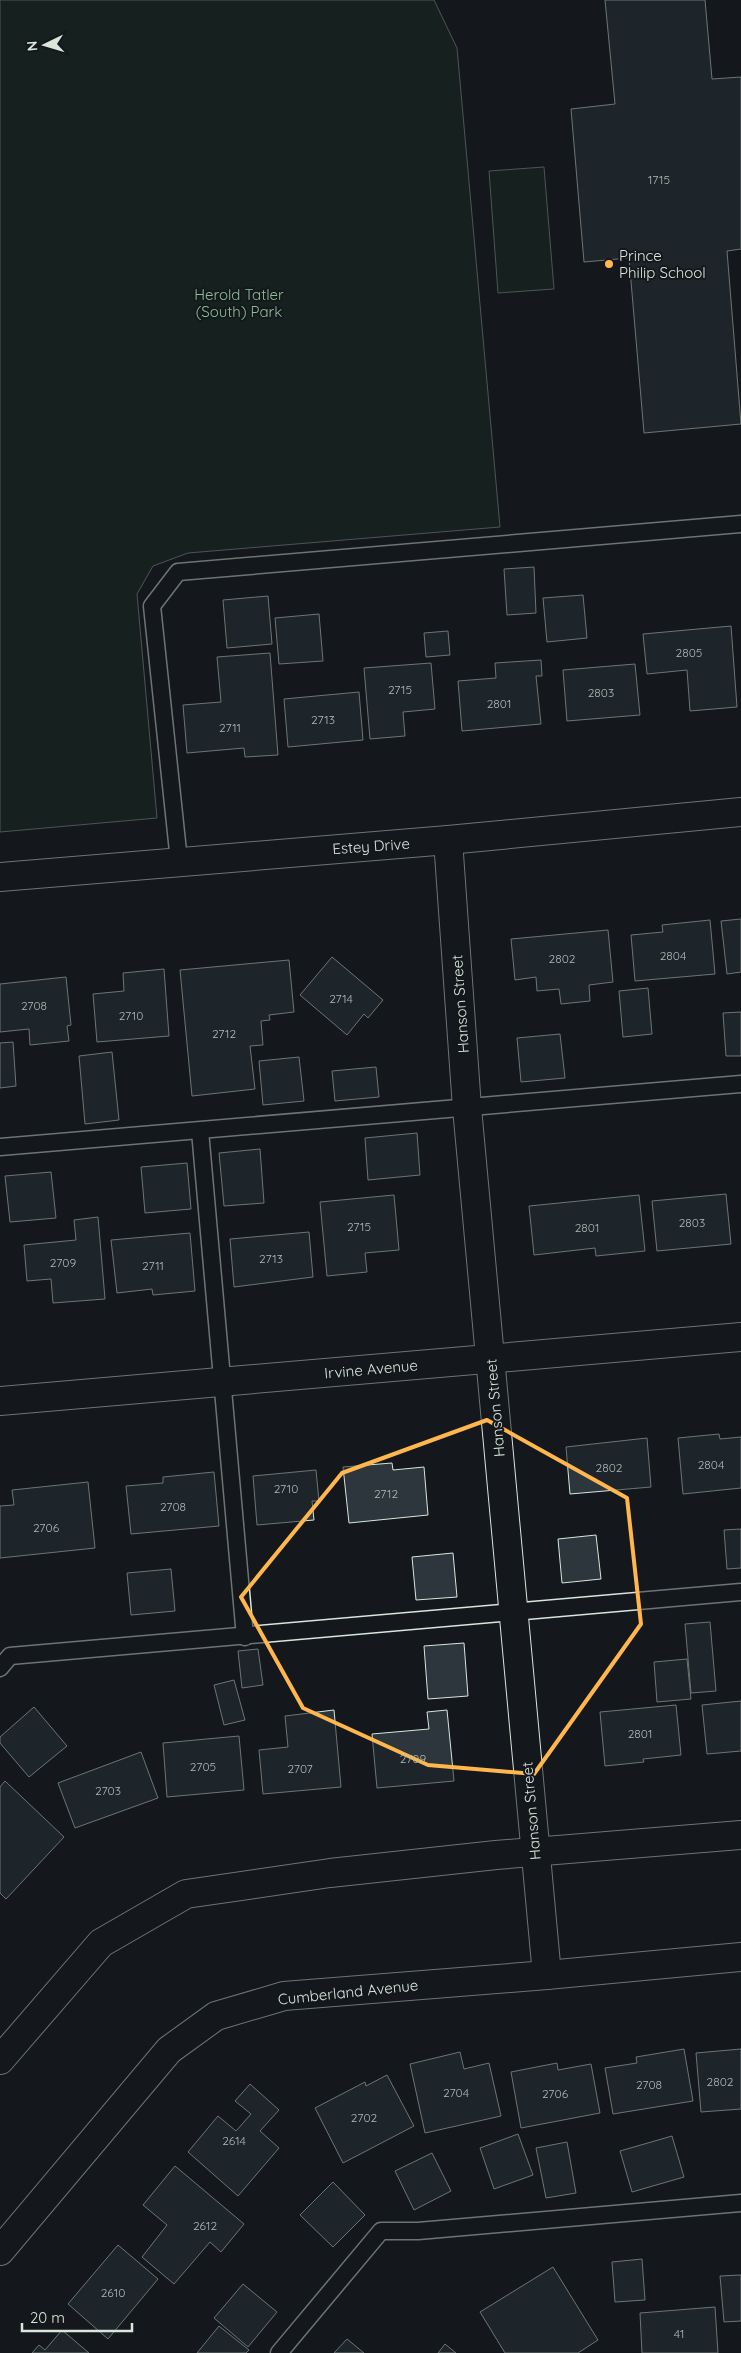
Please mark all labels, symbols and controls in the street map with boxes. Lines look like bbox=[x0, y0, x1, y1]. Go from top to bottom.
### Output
north arrow bbox=[20, 20, 70, 70]
text: N bbox=[23, 40, 41, 52]
house number: 1715 bbox=[648, 172, 670, 187]
place label: Prince Philip School bbox=[619, 246, 706, 282]
marker: Prince Philip School bbox=[603, 258, 615, 270]
park label: Herold Tatler (South) Park bbox=[194, 285, 284, 321]
house number: 2805 bbox=[676, 645, 702, 660]
house number: 2715 bbox=[388, 682, 412, 697]
house number: 2803 bbox=[588, 685, 614, 700]
house number: 2801 bbox=[487, 696, 511, 711]
house number: 2713 bbox=[311, 712, 335, 727]
house number: 2711 bbox=[219, 720, 241, 735]
street label: Estey Drive bbox=[332, 834, 410, 858]
house number: 2804 bbox=[660, 948, 686, 963]
house number: 2802 bbox=[549, 951, 576, 966]
street label: Hanson Street bbox=[447, 954, 473, 1054]
house number: 2714 bbox=[329, 991, 353, 1006]
house number: 2708 bbox=[21, 998, 47, 1013]
house number: 2710 bbox=[119, 1008, 143, 1023]
house number: 2712 bbox=[212, 1026, 236, 1041]
house number: 2803 bbox=[679, 1215, 705, 1230]
house number: 2715 bbox=[347, 1219, 371, 1234]
house number: 2801 bbox=[575, 1220, 599, 1235]
house number: 2713 bbox=[259, 1251, 283, 1266]
house number: 2709 bbox=[50, 1255, 77, 1270]
house number: 2711 bbox=[142, 1258, 164, 1273]
street label: Irvine Avenue bbox=[323, 1355, 419, 1383]
street label: Hanson Street bbox=[481, 1358, 509, 1458]
house number: 2804 bbox=[698, 1457, 724, 1472]
house number: 2802 bbox=[596, 1460, 623, 1475]
house number: 2710 bbox=[274, 1481, 298, 1496]
house number: 2712 bbox=[374, 1486, 398, 1501]
house number: 2708 bbox=[160, 1499, 186, 1514]
house number: 2706 bbox=[33, 1520, 60, 1535]
house number: 2801 bbox=[628, 1726, 652, 1741]
house number: 2709 bbox=[400, 1751, 427, 1766]
house number: 2705 bbox=[190, 1759, 216, 1774]
house number: 2707 bbox=[287, 1761, 313, 1776]
street label: Hanson Street bbox=[517, 1761, 545, 1861]
house number: 2703 bbox=[95, 1783, 121, 1798]
street label: Cumberland Avenue bbox=[277, 1975, 419, 2009]
house number: 2802 bbox=[707, 2074, 734, 2089]
house number: 2708 bbox=[636, 2077, 662, 2092]
house number: 2704 bbox=[443, 2085, 469, 2100]
house number: 2706 bbox=[542, 2086, 569, 2101]
house number: 2702 bbox=[351, 2110, 378, 2125]
house number: 2614 bbox=[222, 2133, 246, 2148]
house number: 2612 bbox=[193, 2218, 217, 2233]
house number: 2610 bbox=[101, 2285, 125, 2300]
scale bar bbox=[22, 2300, 132, 2332]
text: 20 m bbox=[30, 2308, 65, 2327]
house number: 41 bbox=[674, 2326, 684, 2341]

